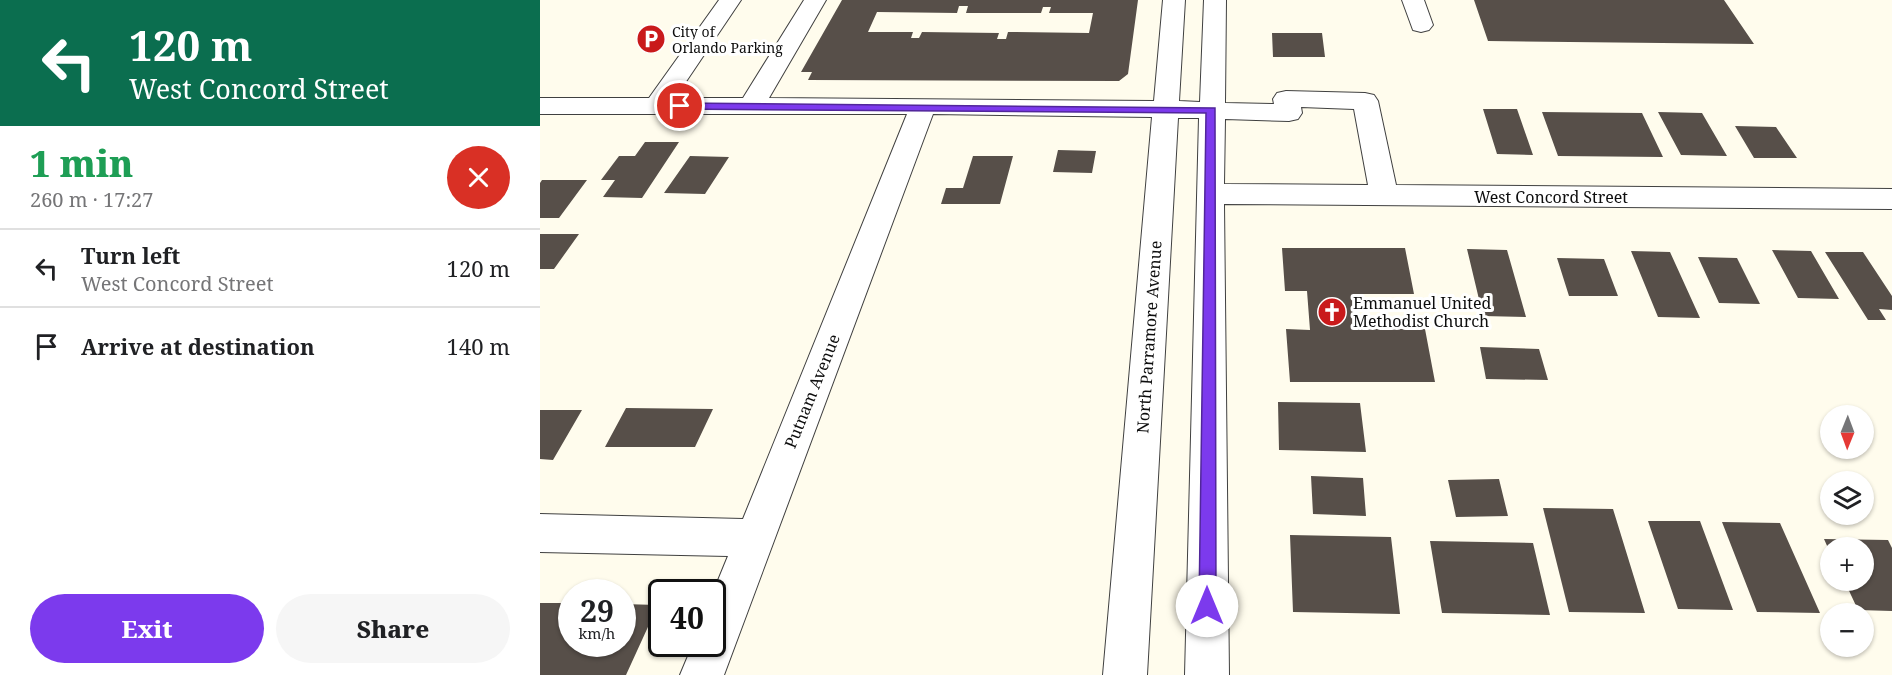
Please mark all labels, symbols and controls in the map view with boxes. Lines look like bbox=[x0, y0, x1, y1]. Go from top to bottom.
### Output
text: 120 m bbox=[129, 16, 253, 73]
place label: City of Orlando Parking bbox=[672, 22, 783, 57]
parking icon: City of Orlando Parking bbox=[635, 23, 667, 55]
icon: left bbox=[30, 24, 108, 102]
text: West Concord Street bbox=[129, 70, 389, 107]
pin bbox=[654, 80, 705, 131]
icon: arrive bbox=[663, 89, 696, 122]
text: 1 min bbox=[30, 139, 133, 188]
button: close bbox=[447, 146, 510, 209]
text: 260 m · 17:27 bbox=[30, 186, 153, 213]
street label: West Concord Street bbox=[1474, 186, 1628, 208]
text: Turn left bbox=[81, 240, 180, 270]
street label: North Parramore Avenue bbox=[1131, 240, 1167, 434]
icon: left bbox=[30, 252, 63, 285]
text: 120 m bbox=[447, 253, 510, 283]
text: West Concord Street bbox=[81, 270, 273, 297]
place label: Emmanuel United Methodist Church bbox=[1353, 292, 1491, 332]
church icon: Emmanuel United Methodist Church bbox=[1316, 296, 1348, 328]
icon: arrive bbox=[30, 330, 63, 363]
text: Arrive at destination bbox=[81, 331, 315, 361]
text: 140 m bbox=[447, 331, 510, 361]
street label: Putnam Avenue bbox=[779, 331, 845, 451]
north arrow bbox=[1820, 405, 1874, 459]
map controls bbox=[1820, 405, 1874, 657]
button: layers bbox=[1820, 471, 1874, 525]
button: + bbox=[1820, 537, 1874, 591]
position arrow bbox=[1175, 574, 1239, 638]
speed limit sign: 40 bbox=[648, 579, 726, 657]
text: 29 bbox=[580, 590, 614, 631]
button: Exit bbox=[30, 594, 264, 663]
button: Share bbox=[276, 594, 510, 663]
button: − bbox=[1820, 603, 1874, 657]
text: km/h bbox=[579, 623, 615, 643]

